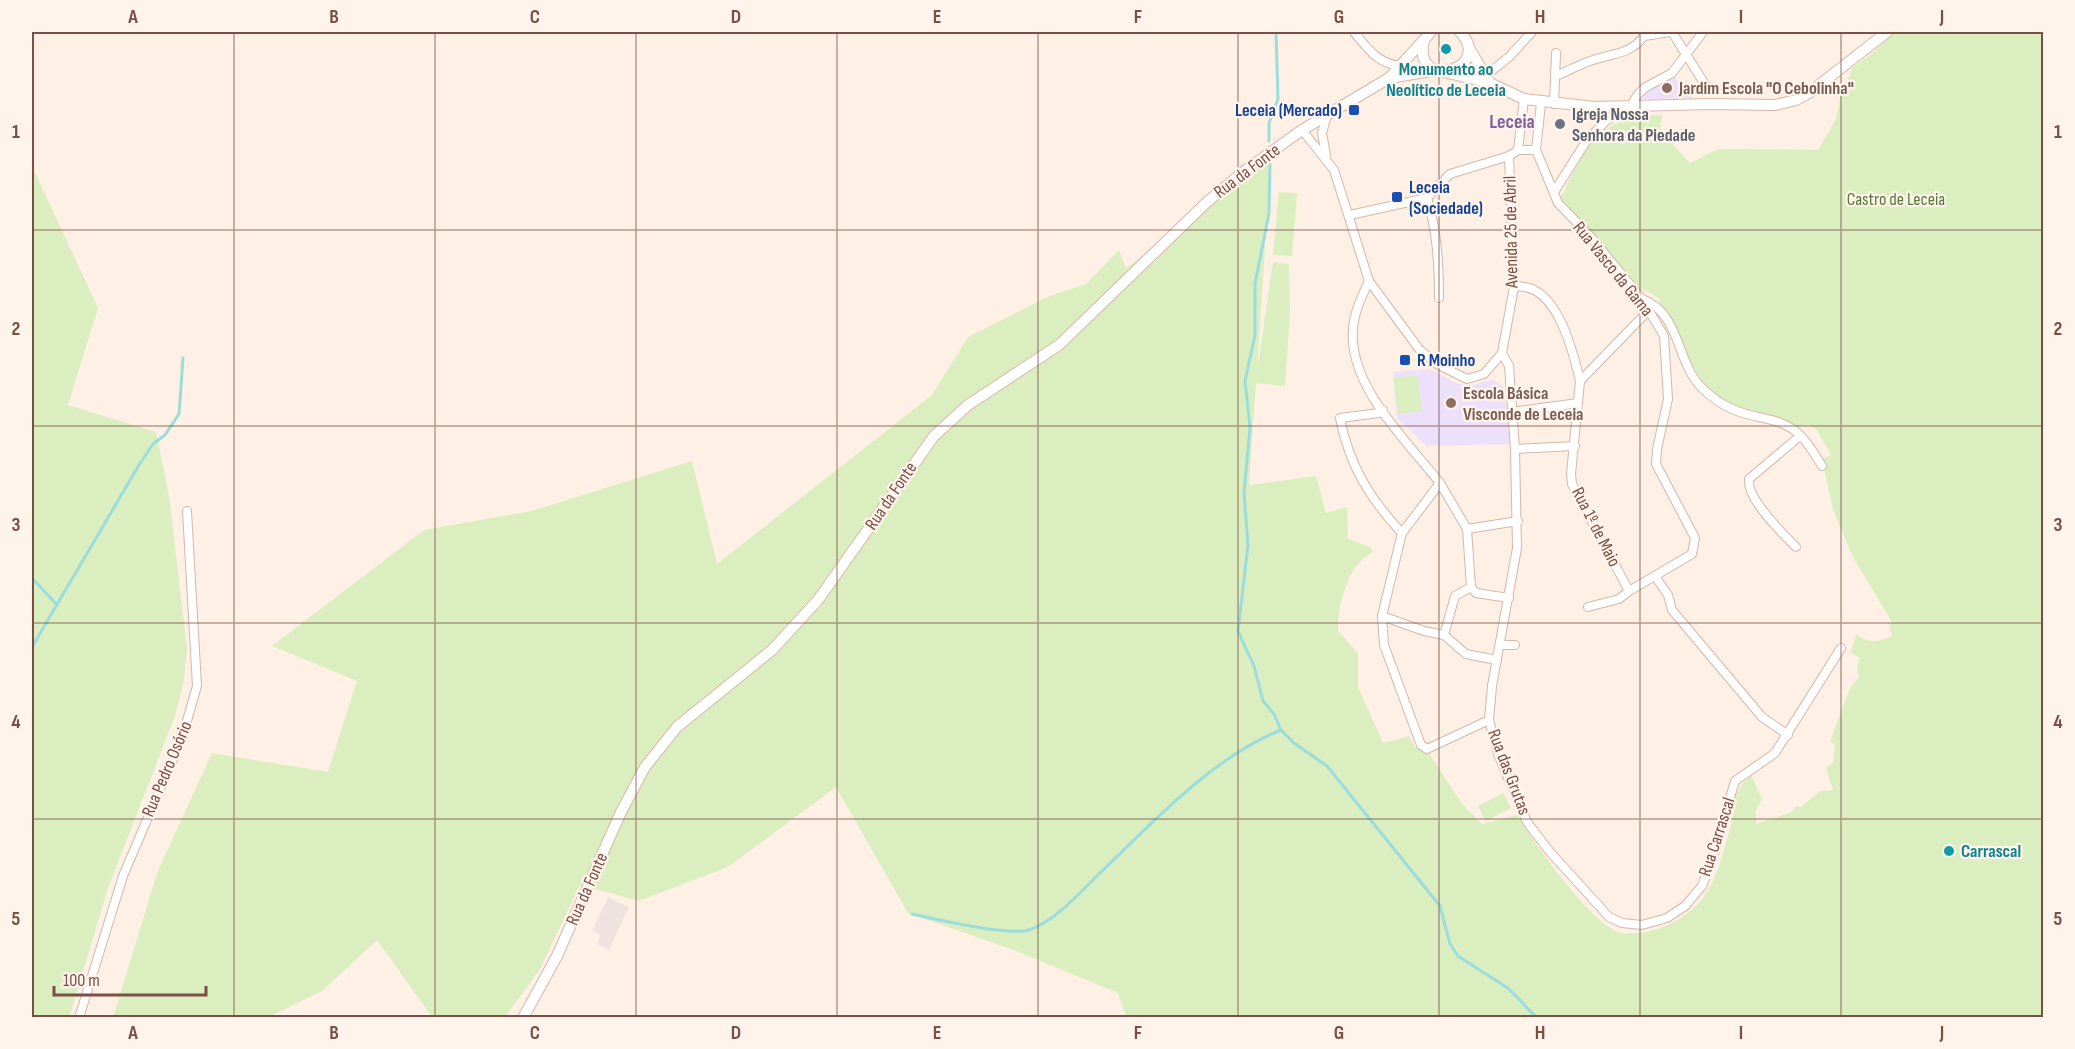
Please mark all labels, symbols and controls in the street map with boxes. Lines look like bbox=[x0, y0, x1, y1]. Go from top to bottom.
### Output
text: A bbox=[127, 5, 138, 29]
text: B bbox=[329, 5, 339, 29]
text: C bbox=[530, 5, 540, 29]
text: D bbox=[731, 5, 741, 29]
text: E bbox=[933, 5, 941, 29]
text: F bbox=[1134, 5, 1142, 29]
text: G bbox=[1334, 5, 1344, 29]
text: H bbox=[1535, 5, 1545, 29]
text: I bbox=[1739, 5, 1743, 29]
text: J bbox=[1939, 5, 1944, 29]
marker: Monumento ao Neolítico de Leceia bbox=[1439, 42, 1453, 56]
place label: Monumento ao Neolítico de Leceia bbox=[1386, 59, 1506, 101]
place label: Jardim Escola "O Cebolinha" bbox=[1678, 78, 1854, 99]
marker: Jardim Escola "O Cebolinha" bbox=[1660, 81, 1674, 95]
place label: Leceia (Mercado) bbox=[1235, 100, 1342, 121]
marker: Leceia (Mercado) bbox=[1347, 103, 1361, 117]
place label: Igreja Nossa Senhora da Piedade bbox=[1572, 104, 1695, 146]
district label: Leceia bbox=[1489, 110, 1535, 134]
marker: Igreja Nossa Senhora da Piedade bbox=[1553, 117, 1567, 131]
text: 1 bbox=[12, 120, 20, 144]
text: 1 bbox=[2054, 120, 2062, 144]
street label: Rua da Fonte bbox=[1210, 139, 1284, 203]
street label: Avenida 25 de Abril bbox=[1500, 176, 1522, 289]
place label: Leceia (Sociedade) bbox=[1409, 177, 1483, 219]
park label: Castro de Leceia bbox=[1847, 189, 1945, 210]
marker: Leceia (Sociedade) bbox=[1390, 190, 1404, 204]
street label: Rua Vasco da Gama bbox=[1568, 217, 1658, 321]
text: 2 bbox=[12, 317, 20, 341]
text: 2 bbox=[2054, 317, 2062, 341]
place label: R Moinho bbox=[1417, 350, 1476, 371]
marker: R Moinho bbox=[1398, 353, 1412, 367]
place label: Escola Básica Visconde de Leceia bbox=[1463, 383, 1583, 425]
marker: Escola Básica Visconde de Leceia bbox=[1444, 396, 1458, 410]
street label: Rua da Fonte bbox=[861, 458, 921, 534]
street label: Rua 1º de Maio bbox=[1567, 484, 1625, 570]
text: 3 bbox=[12, 513, 21, 537]
text: 3 bbox=[2054, 513, 2063, 537]
text: 4 bbox=[11, 710, 21, 734]
text: 4 bbox=[2053, 710, 2063, 734]
street label: Rua Pedro Osório bbox=[137, 718, 197, 820]
street label: Rua das Grutas bbox=[1483, 726, 1535, 818]
street label: Rua Carrascal bbox=[1694, 795, 1740, 879]
place label: Carrascal bbox=[1961, 841, 2021, 862]
marker: Carrascal bbox=[1942, 844, 1956, 858]
street label: Rua da Fonte bbox=[562, 849, 612, 929]
text: 5 bbox=[12, 907, 21, 931]
text: 5 bbox=[2054, 907, 2063, 931]
scale bar bbox=[54, 959, 206, 997]
text: 100 m bbox=[63, 970, 100, 991]
text: A bbox=[127, 1021, 138, 1045]
text: B bbox=[329, 1021, 339, 1045]
text: C bbox=[530, 1021, 540, 1045]
text: D bbox=[731, 1021, 741, 1045]
text: E bbox=[933, 1021, 941, 1045]
text: F bbox=[1134, 1021, 1142, 1045]
text: G bbox=[1334, 1021, 1344, 1045]
text: H bbox=[1535, 1021, 1545, 1045]
text: I bbox=[1739, 1021, 1743, 1045]
text: J bbox=[1939, 1021, 1944, 1045]

